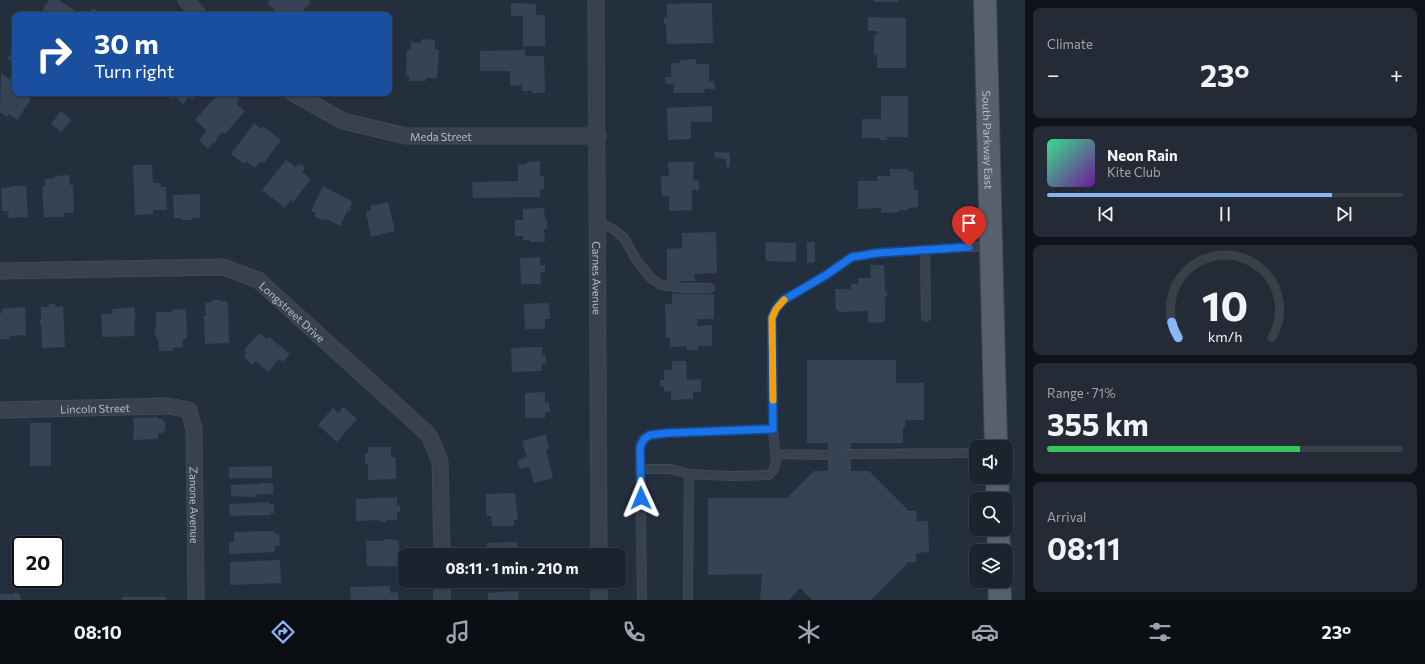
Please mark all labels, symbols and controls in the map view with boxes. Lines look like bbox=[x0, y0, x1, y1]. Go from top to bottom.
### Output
text: 30 m bbox=[94, 26, 159, 60]
icon: right bbox=[28, 28, 80, 80]
text: Climate bbox=[1047, 36, 1093, 52]
text: 23° bbox=[1200, 56, 1250, 93]
text: Turn right bbox=[94, 60, 174, 82]
text: − bbox=[1047, 61, 1060, 88]
text: + bbox=[1390, 61, 1403, 88]
street label: South Parkway East bbox=[981, 90, 996, 190]
street label: Meda Street bbox=[410, 130, 472, 143]
text: Neon Rain bbox=[1107, 146, 1178, 164]
text: Kite Club bbox=[1107, 164, 1161, 180]
icon: previous bbox=[1095, 203, 1117, 225]
icon: pause bbox=[1214, 203, 1236, 225]
icon: next bbox=[1333, 203, 1355, 225]
pin bbox=[952, 206, 986, 247]
icon: arrive bbox=[958, 212, 980, 234]
street label: Carnes Avenue bbox=[591, 241, 604, 315]
street label: Longstreet Drive bbox=[257, 278, 328, 344]
text: 10 bbox=[1202, 279, 1248, 330]
text: km/h bbox=[1208, 327, 1242, 345]
text: Range · 71% bbox=[1047, 385, 1116, 401]
street label: Lincoln Street bbox=[60, 400, 131, 415]
text: 355 km bbox=[1047, 405, 1149, 442]
map controls bbox=[969, 440, 1013, 588]
button: sound bbox=[969, 440, 1013, 484]
street label: Zanone Avenue bbox=[188, 466, 202, 544]
position arrow bbox=[620, 477, 662, 519]
button: search bbox=[969, 492, 1013, 536]
text: Arrival bbox=[1047, 509, 1086, 525]
text: 08:11 bbox=[1047, 529, 1121, 566]
speed limit sign: 20 bbox=[12, 536, 64, 588]
button: layers bbox=[969, 544, 1013, 588]
text: 08:11 · 1 min · 210 m bbox=[445, 559, 579, 577]
icon: directions bbox=[269, 618, 297, 646]
icon: music bbox=[444, 618, 472, 646]
icon: phone bbox=[620, 618, 648, 646]
icon: climate bbox=[795, 618, 823, 646]
icon: car bbox=[971, 618, 999, 646]
icon: filters bbox=[1146, 618, 1174, 646]
text: 08:10 bbox=[74, 621, 122, 643]
text: 23° bbox=[1322, 621, 1351, 643]

